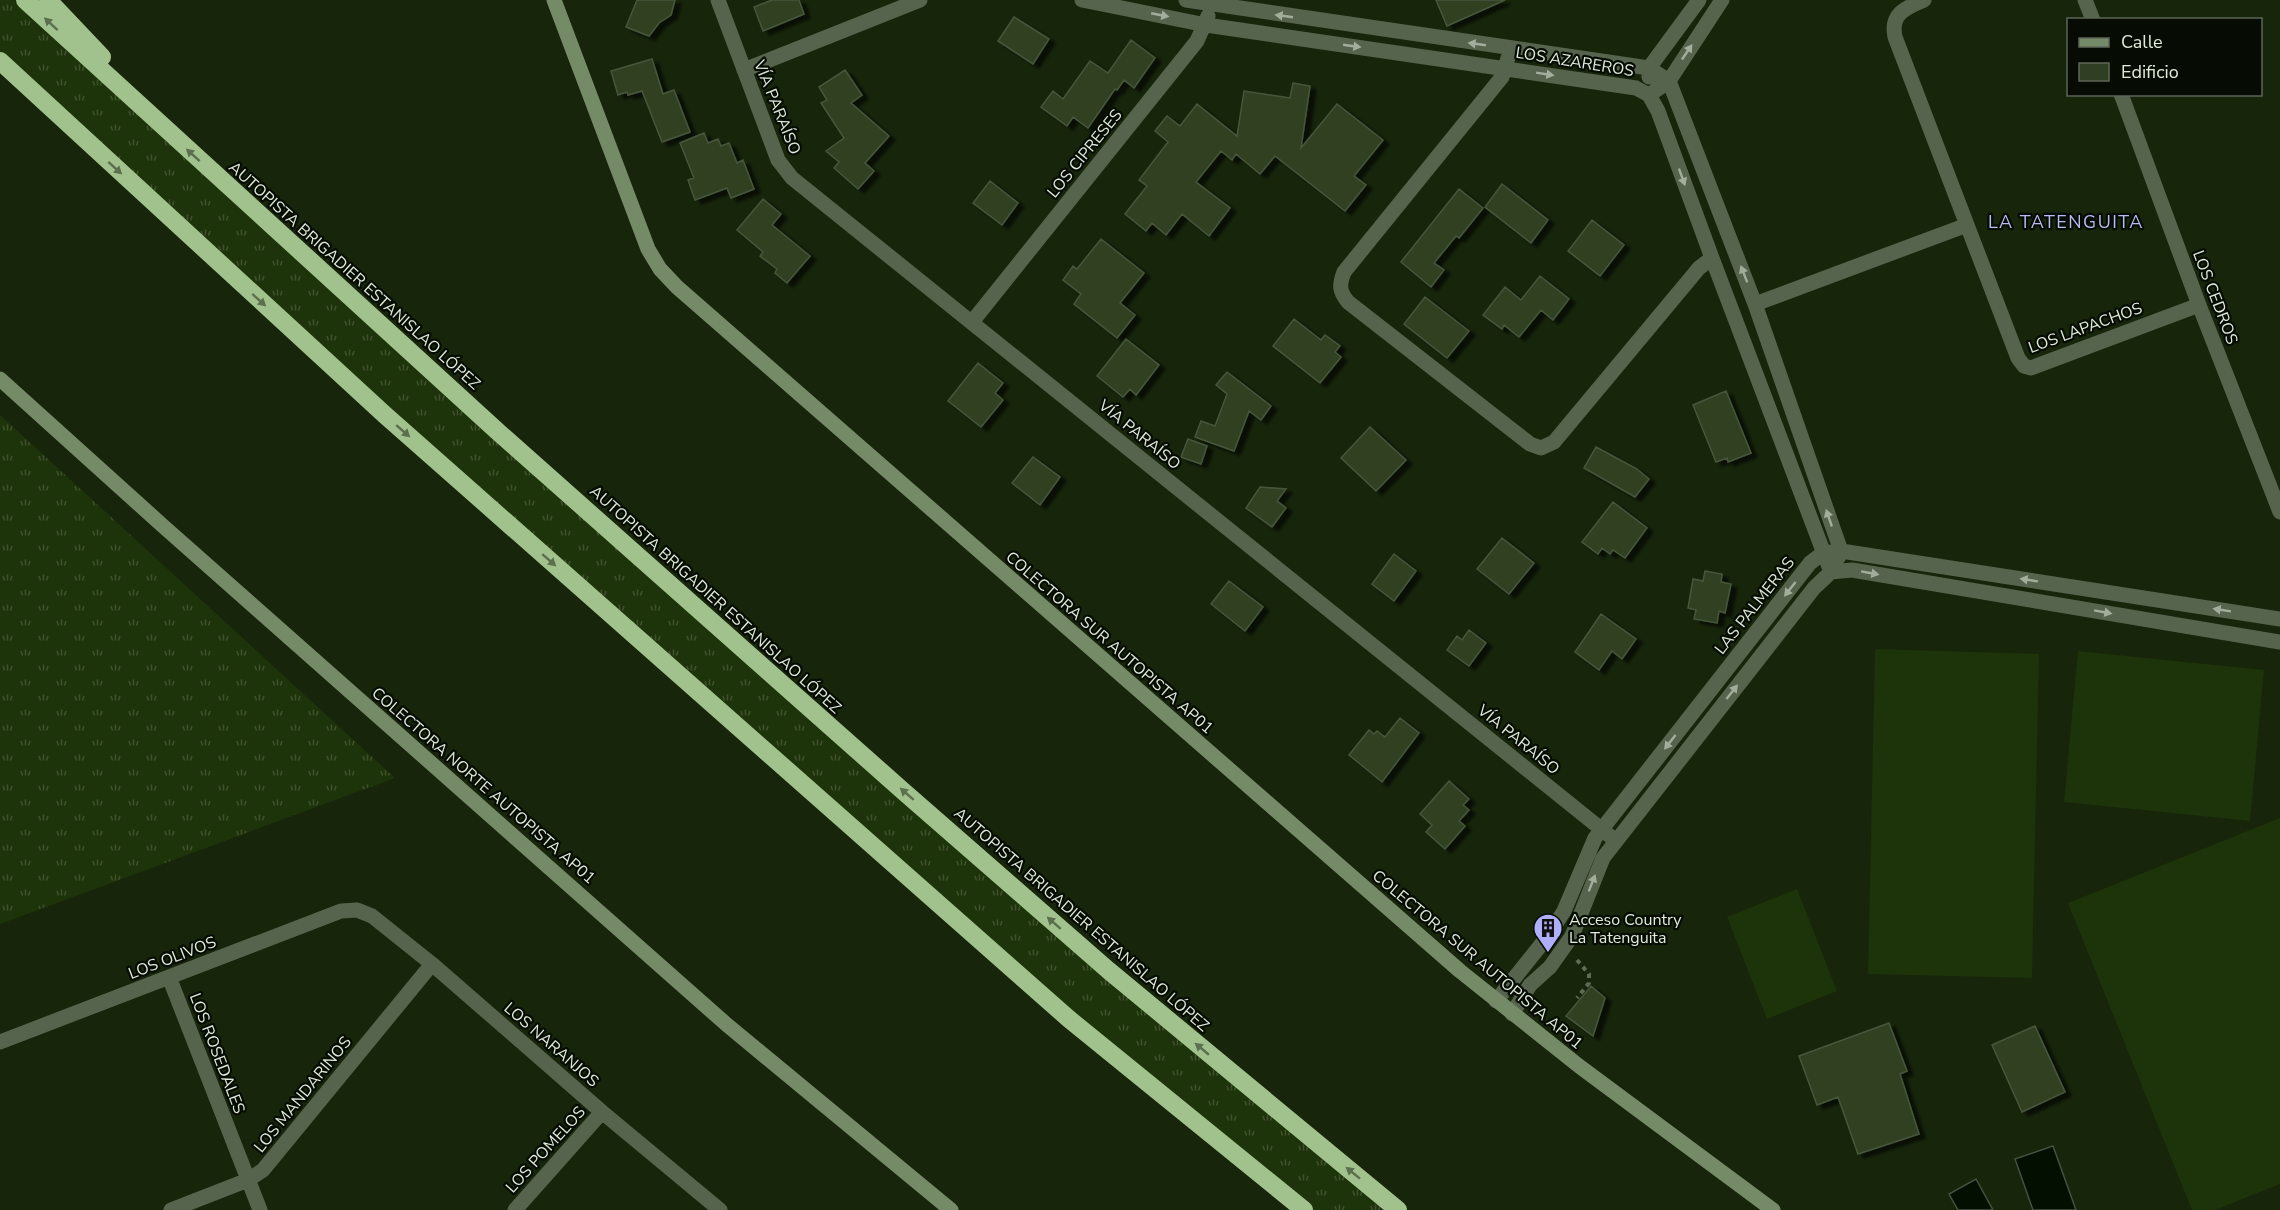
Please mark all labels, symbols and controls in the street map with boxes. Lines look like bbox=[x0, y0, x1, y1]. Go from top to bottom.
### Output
one-way arrow bbox=[1151, 11, 1169, 21]
one-way arrow bbox=[1274, 11, 1293, 20]
one-way arrow bbox=[43, 17, 58, 31]
legend bbox=[2067, 18, 2262, 96]
text: Calle bbox=[2121, 30, 2163, 54]
one-way arrow bbox=[1467, 40, 1486, 49]
one-way arrow bbox=[1343, 41, 1362, 50]
street label: LOS AZAREROS bbox=[1514, 42, 1636, 82]
one-way arrow bbox=[1681, 44, 1693, 60]
street label: VÍA PARAÍSO bbox=[748, 56, 806, 158]
text: Edificio bbox=[2121, 60, 2179, 84]
one-way arrow bbox=[1536, 69, 1555, 78]
street label: LOS CIPRESES bbox=[1042, 105, 1127, 203]
one-way arrow bbox=[186, 149, 201, 162]
street label: AUTOPISTA BRIGADIER ESTANISLAO LÓPEZ bbox=[224, 157, 485, 395]
one-way arrow bbox=[107, 161, 122, 175]
one-way arrow bbox=[1678, 168, 1688, 186]
district label: LA TATENGUITA bbox=[1988, 210, 2144, 234]
street label: LOS CEDROS bbox=[2187, 247, 2243, 348]
one-way arrow bbox=[1738, 265, 1748, 283]
one-way arrow bbox=[251, 293, 266, 306]
street label: LOS LAPACHOS bbox=[2025, 297, 2146, 359]
street label: VÍA PARAÍSO bbox=[1093, 394, 1185, 475]
one-way arrow bbox=[395, 424, 410, 437]
street label: AUTOPISTA BRIGADIER ESTANISLAO LÓPEZ bbox=[585, 481, 846, 719]
one-way arrow bbox=[1824, 509, 1834, 527]
street label: COLECTORA SUR AUTOPISTA AP01 bbox=[1001, 546, 1218, 739]
street label: LAS PALMERAS bbox=[1710, 552, 1800, 659]
one-way arrow bbox=[542, 553, 557, 567]
one-way arrow bbox=[1860, 569, 1879, 578]
one-way arrow bbox=[2020, 576, 2039, 585]
one-way arrow bbox=[1784, 581, 1796, 596]
one-way arrow bbox=[2213, 605, 2232, 614]
one-way arrow bbox=[2094, 608, 2113, 617]
street label: COLECTORA NORTE AUTOPISTA AP01 bbox=[367, 682, 600, 889]
one-way arrow bbox=[1726, 685, 1738, 700]
street label: VÍA PARAÍSO bbox=[1472, 699, 1564, 780]
one-way arrow bbox=[1664, 735, 1676, 750]
one-way arrow bbox=[900, 788, 915, 801]
street label: AUTOPISTA BRIGADIER ESTANISLAO LÓPEZ bbox=[949, 803, 1214, 1037]
street label: COLECTORA SUR AUTOPISTA AP01 bbox=[1367, 865, 1587, 1054]
one-way arrow bbox=[1588, 874, 1598, 892]
place label: Acceso Country La Tatenguita bbox=[1569, 909, 1682, 949]
building icon: Acceso Country La Tatenguita bbox=[1532, 912, 1564, 954]
one-way arrow bbox=[1047, 917, 1062, 930]
street label: LOS OLIVOS bbox=[125, 931, 220, 985]
street label: LOS ROSEDALES bbox=[184, 990, 250, 1117]
street label: LOS NARANJOS bbox=[499, 997, 604, 1092]
street label: LOS MANDARINOS bbox=[249, 1032, 357, 1157]
one-way arrow bbox=[1195, 1043, 1210, 1055]
street label: LOS POMELOS bbox=[501, 1101, 591, 1198]
one-way arrow bbox=[1346, 1167, 1361, 1180]

